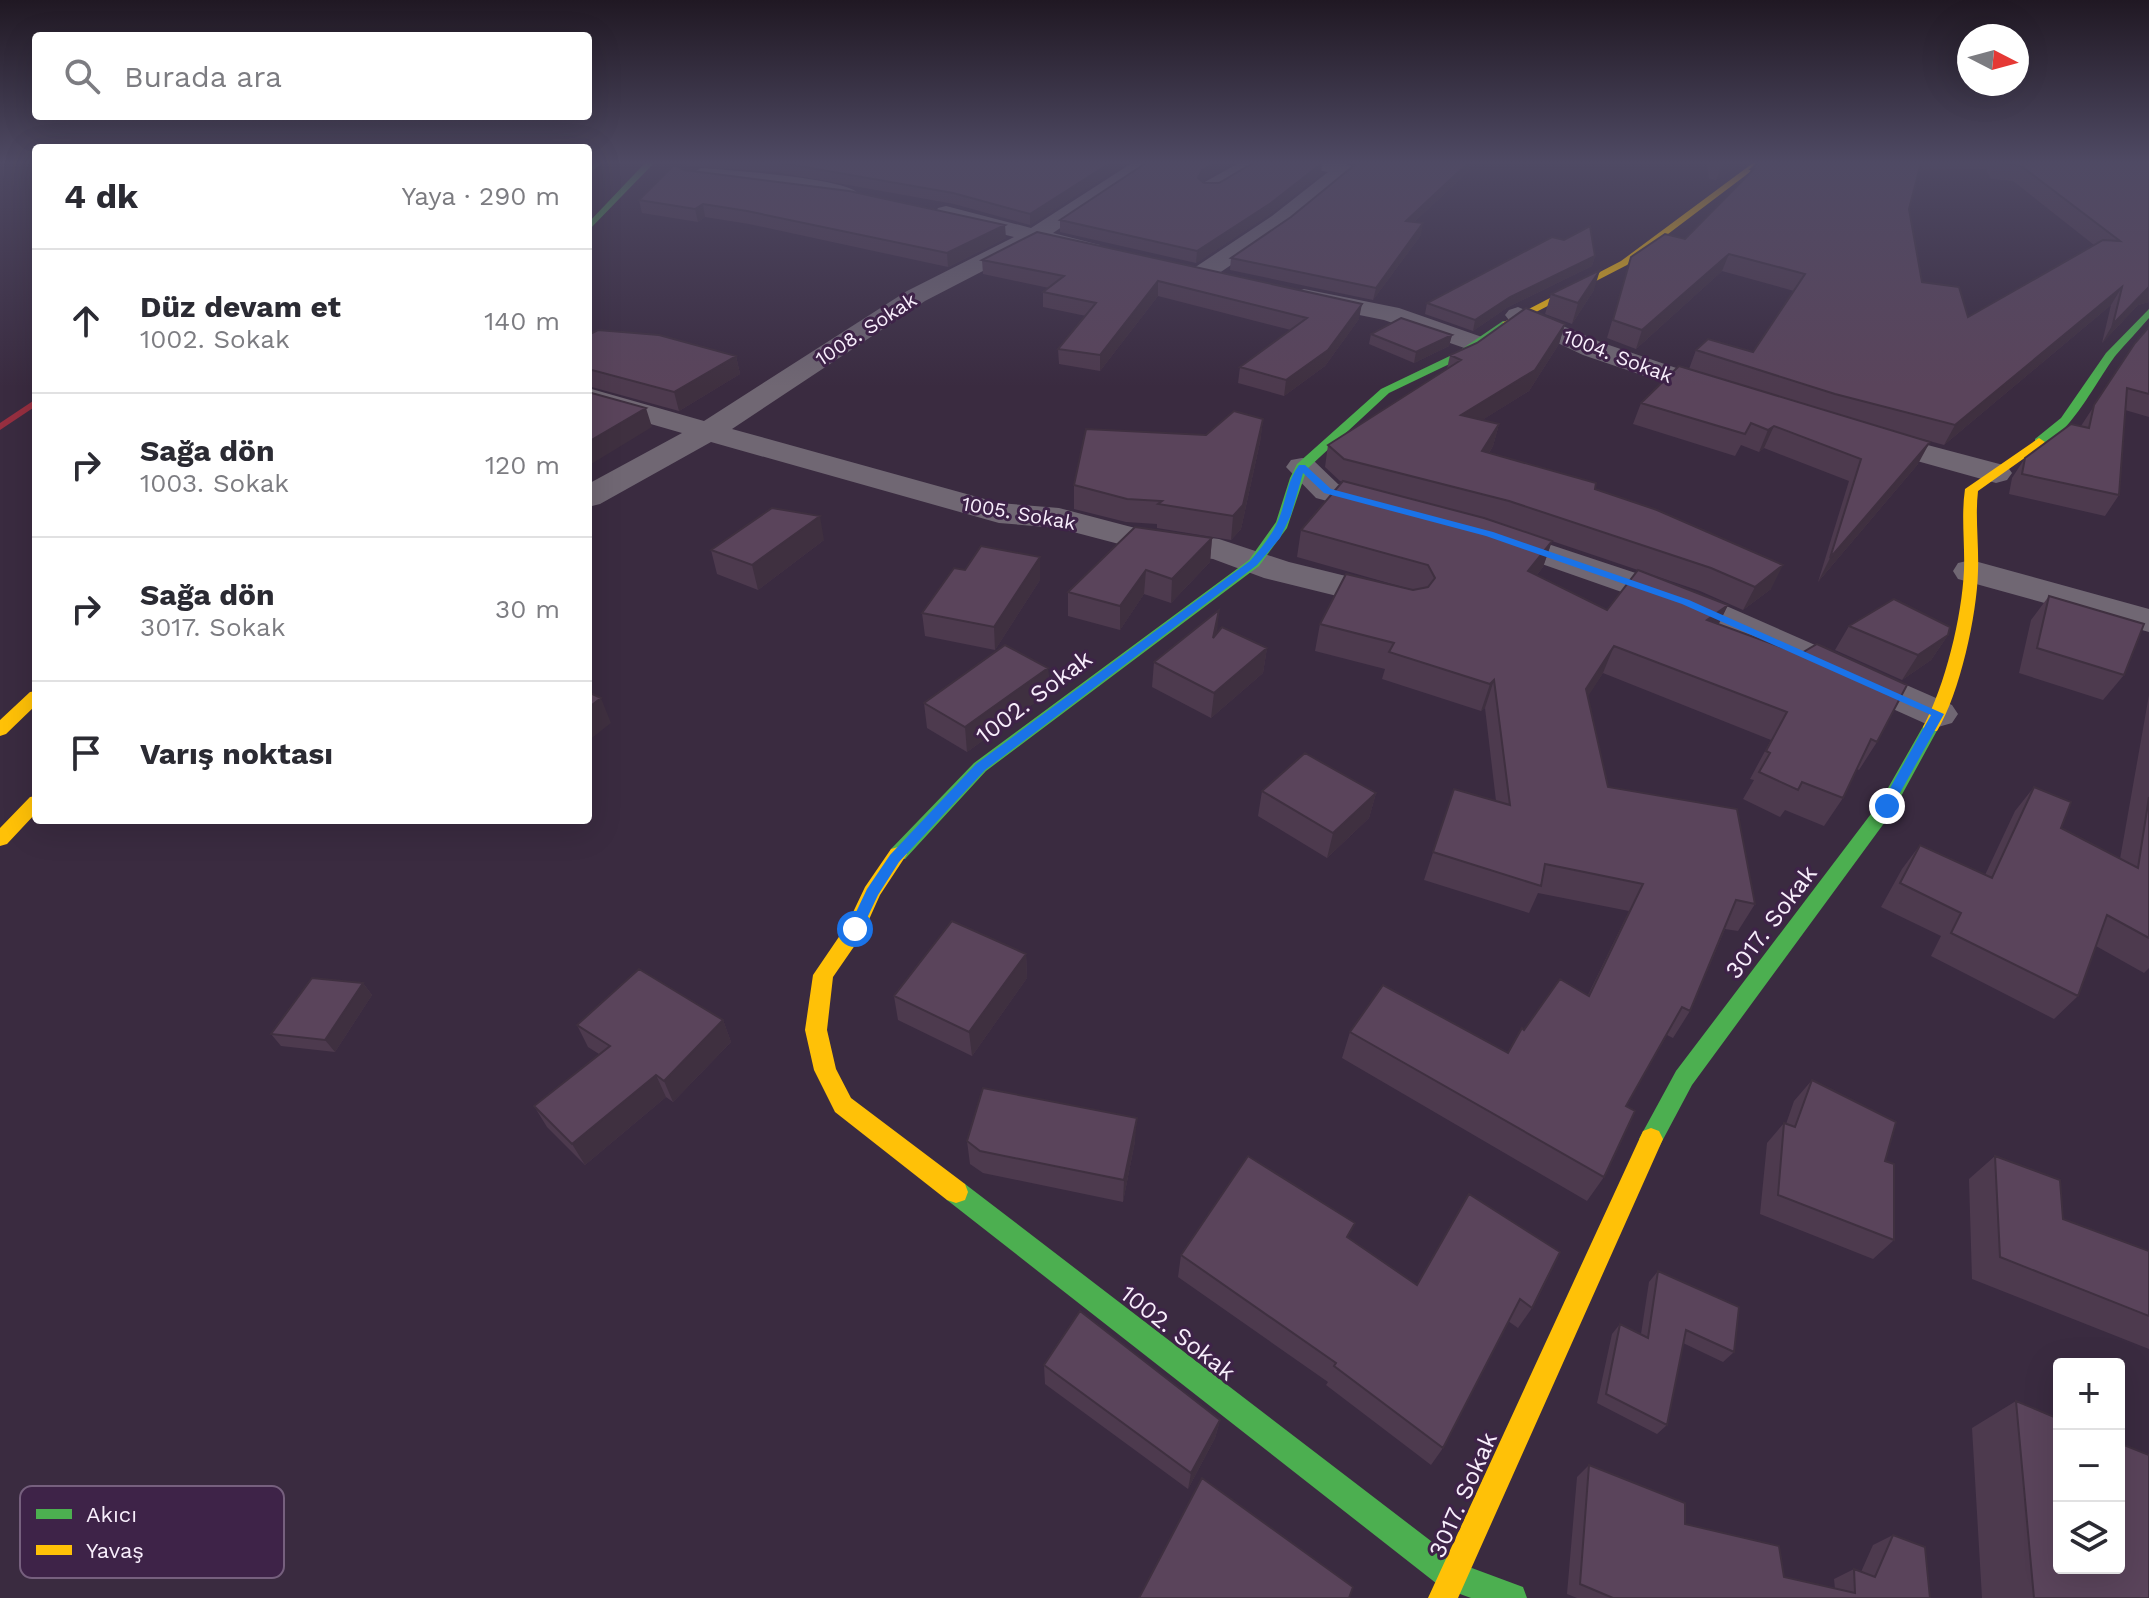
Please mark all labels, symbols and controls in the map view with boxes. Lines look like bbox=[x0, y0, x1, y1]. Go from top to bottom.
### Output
north arrow bbox=[1957, 24, 2029, 96]
search box bbox=[32, 32, 592, 120]
icon: search bbox=[60, 54, 104, 98]
text: Burada ara bbox=[124, 59, 282, 94]
text: 4 dk bbox=[64, 176, 138, 216]
text: Yaya · 290 m bbox=[402, 181, 560, 211]
street label: 1008. Sokak bbox=[811, 287, 921, 371]
text: Düz devam et bbox=[140, 289, 341, 324]
icon: ahead bbox=[64, 299, 108, 343]
text: 140 m bbox=[484, 306, 560, 336]
text: 1002. Sokak bbox=[140, 324, 290, 354]
street label: 1004. Sokak bbox=[1560, 324, 1676, 388]
text: Sağa dön bbox=[140, 433, 275, 468]
icon: right bbox=[64, 443, 108, 487]
text: 120 m bbox=[485, 450, 560, 480]
text: 1003. Sokak bbox=[140, 468, 289, 498]
street label: 1005. Sokak bbox=[960, 491, 1078, 535]
text: Sağa dön bbox=[140, 577, 275, 612]
icon: right bbox=[64, 587, 108, 631]
text: 30 m bbox=[495, 594, 560, 624]
text: 3017. Sokak bbox=[140, 612, 286, 642]
street label: 1002. Sokak bbox=[970, 644, 1098, 750]
icon: arrive bbox=[64, 731, 108, 775]
text: Varış noktası bbox=[140, 736, 333, 771]
route end bbox=[1869, 788, 1905, 824]
street label: 3017. Sokak bbox=[1719, 860, 1823, 984]
route start bbox=[837, 911, 873, 947]
street label: 1002. Sokak bbox=[1115, 1279, 1241, 1387]
map controls bbox=[2053, 1358, 2125, 1574]
button: + bbox=[2053, 1358, 2125, 1430]
street label: 3017. Sokak bbox=[1423, 1428, 1503, 1562]
button: − bbox=[2053, 1430, 2125, 1502]
legend bbox=[20, 1486, 284, 1578]
text: Akıcı bbox=[86, 1502, 137, 1527]
button: layers bbox=[2053, 1502, 2125, 1574]
text: Yavaş bbox=[86, 1538, 144, 1563]

